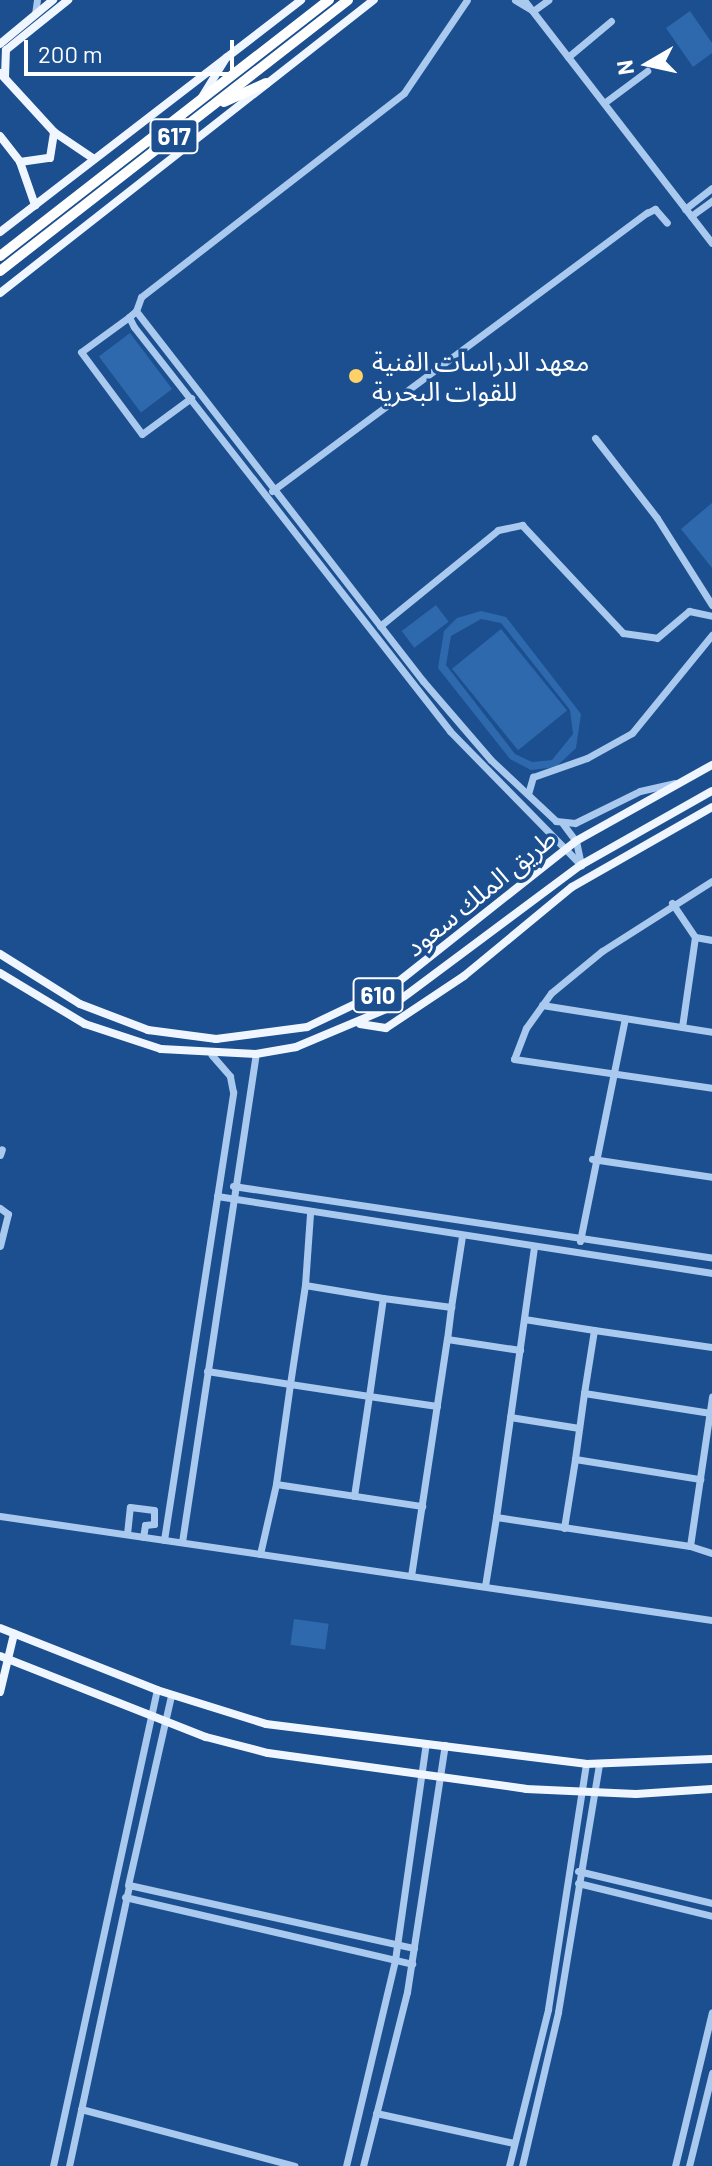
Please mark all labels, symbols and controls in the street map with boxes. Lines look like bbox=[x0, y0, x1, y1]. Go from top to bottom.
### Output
scale bar bbox=[28, 24, 238, 74]
north arrow bbox=[608, 24, 688, 104]
text: 200 m bbox=[38, 39, 103, 68]
text: N bbox=[610, 58, 638, 77]
road number: 617 bbox=[148, 116, 200, 156]
place label: معهد الدراسات الفنية للقوات البحرية bbox=[372, 345, 589, 406]
marker: معهد الدراسات الفنية للقوات البحرية bbox=[347, 367, 365, 385]
street label: طريق الملك سعود bbox=[398, 822, 562, 962]
road number: 610 bbox=[352, 975, 404, 1015]

